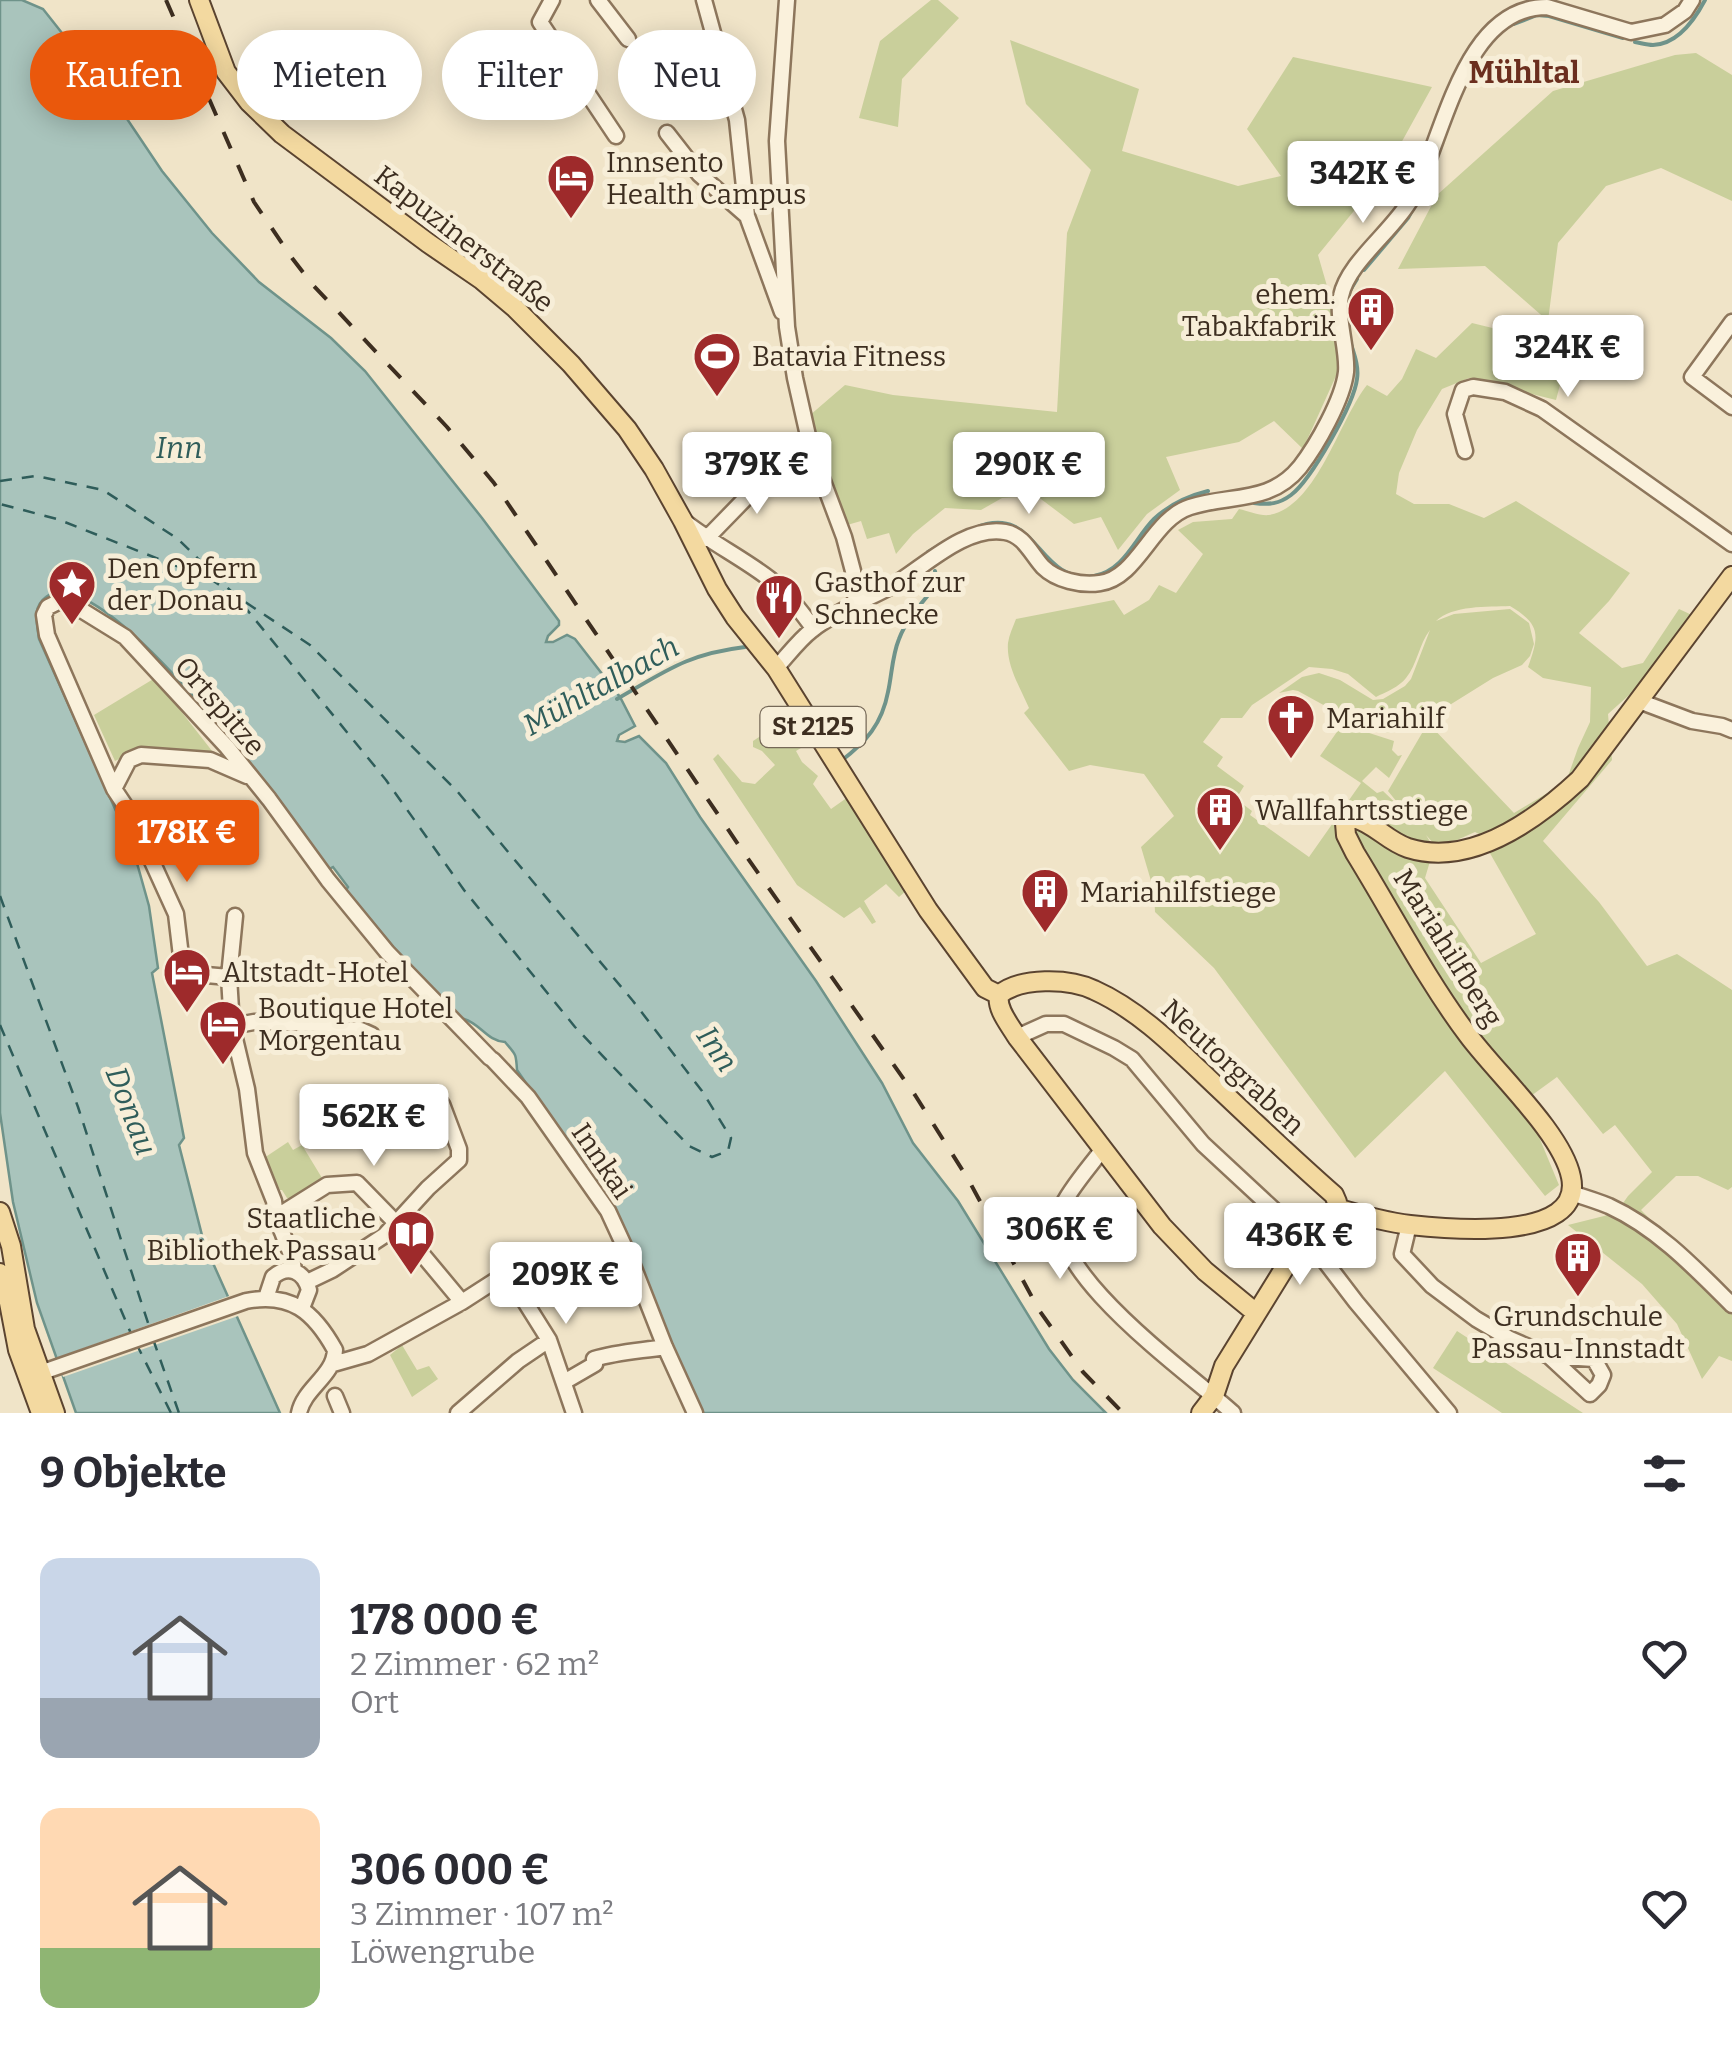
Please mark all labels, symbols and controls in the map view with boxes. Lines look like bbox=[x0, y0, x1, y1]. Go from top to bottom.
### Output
chip: Kaufen bbox=[30, 30, 217, 120]
chip: Mieten bbox=[237, 30, 422, 120]
chip: Filter bbox=[442, 30, 598, 120]
chip: Neu bbox=[618, 30, 756, 120]
district label: Mühltal bbox=[1468, 55, 1580, 91]
pin: 342K € bbox=[1282, 141, 1444, 226]
place label: Innsento Health Campus bbox=[606, 146, 806, 211]
hotel icon: Innsento Health Campus bbox=[545, 152, 597, 220]
text: 342K € bbox=[1310, 154, 1416, 192]
street label: Kapuzinerstraße bbox=[368, 159, 560, 319]
place label: ehem. Tabakfabrik bbox=[1182, 278, 1336, 343]
building icon: ehem. Tabakfabrik bbox=[1345, 284, 1397, 352]
pin: 324K € bbox=[1487, 315, 1649, 400]
text: 324K € bbox=[1515, 328, 1621, 366]
sports icon: Batavia Fitness bbox=[691, 330, 743, 398]
place label: Batavia Fitness bbox=[752, 340, 946, 373]
water label: Inn bbox=[156, 430, 202, 466]
pin: 379K € bbox=[676, 432, 838, 517]
pin: 290K € bbox=[948, 432, 1110, 517]
text: 379K € bbox=[704, 445, 810, 483]
text: 290K € bbox=[975, 445, 1083, 483]
place label: Den Opfern der Donau bbox=[107, 552, 257, 617]
place icon: Den Opfern der Donau bbox=[46, 558, 98, 626]
place label: Gasthof zur Schnecke bbox=[814, 566, 965, 631]
restaurant icon: Gasthof zur Schnecke bbox=[753, 572, 805, 640]
water label: Mühltalbach bbox=[517, 628, 685, 744]
street label: Ortspitze bbox=[168, 650, 272, 762]
church icon: Mariahilf bbox=[1265, 692, 1317, 760]
place label: Mariahilf bbox=[1326, 702, 1447, 735]
road number: St 2125 bbox=[760, 707, 866, 747]
building icon: Wallfahrtsstiege bbox=[1194, 784, 1246, 852]
place label: Wallfahrtsstiege bbox=[1255, 794, 1468, 827]
pin: 178K € bbox=[106, 800, 268, 885]
text: 178K € bbox=[137, 813, 237, 851]
street label: Mariahilfberg bbox=[1387, 863, 1509, 1033]
building icon: Mariahilfstiege bbox=[1019, 866, 1071, 934]
place label: Mariahilfstiege bbox=[1080, 876, 1276, 909]
hotel icon: Altstadt-Hotel bbox=[161, 946, 213, 1014]
place label: Altstadt-Hotel bbox=[222, 956, 409, 989]
place label: Boutique Hotel Morgentau bbox=[258, 992, 453, 1057]
street label: Neutorgraben bbox=[1155, 992, 1312, 1142]
hotel icon: Boutique Hotel Morgentau bbox=[197, 998, 249, 1066]
water label: Inn bbox=[689, 1020, 745, 1078]
water label: Donau bbox=[98, 1062, 164, 1160]
pin: 562K € bbox=[293, 1084, 455, 1169]
text: 562K € bbox=[321, 1097, 427, 1135]
street label: Innkai bbox=[565, 1117, 639, 1205]
pin: 306K € bbox=[979, 1197, 1141, 1282]
place label: Staatliche Bibliothek Passau bbox=[147, 1202, 376, 1267]
pin: 436K € bbox=[1219, 1203, 1381, 1288]
library icon: Staatliche Bibliothek Passau bbox=[385, 1208, 437, 1276]
text: 306K € bbox=[1006, 1210, 1114, 1248]
text: 436K € bbox=[1246, 1216, 1354, 1254]
building icon: Grundschule Passau-Innstadt bbox=[1552, 1230, 1604, 1298]
pin: 209K € bbox=[485, 1242, 647, 1327]
text: 209K € bbox=[512, 1255, 620, 1293]
place label: Grundschule Passau-Innstadt bbox=[1471, 1300, 1685, 1365]
icon: filters bbox=[1637, 1446, 1692, 1501]
text: 9 Objekte bbox=[40, 1448, 226, 1498]
text: 178 000 € bbox=[350, 1595, 539, 1645]
icon: home bbox=[120, 1598, 240, 1718]
icon: heart bbox=[1637, 1631, 1692, 1686]
text: 2 Zimmer · 62 m² bbox=[350, 1645, 599, 1683]
text: Ort bbox=[350, 1683, 399, 1721]
text: 306 000 € bbox=[350, 1845, 550, 1895]
icon: home bbox=[120, 1848, 240, 1968]
icon: heart bbox=[1637, 1881, 1692, 1936]
text: 3 Zimmer · 107 m² bbox=[350, 1895, 614, 1933]
text: Löwengrube bbox=[350, 1933, 535, 1971]

